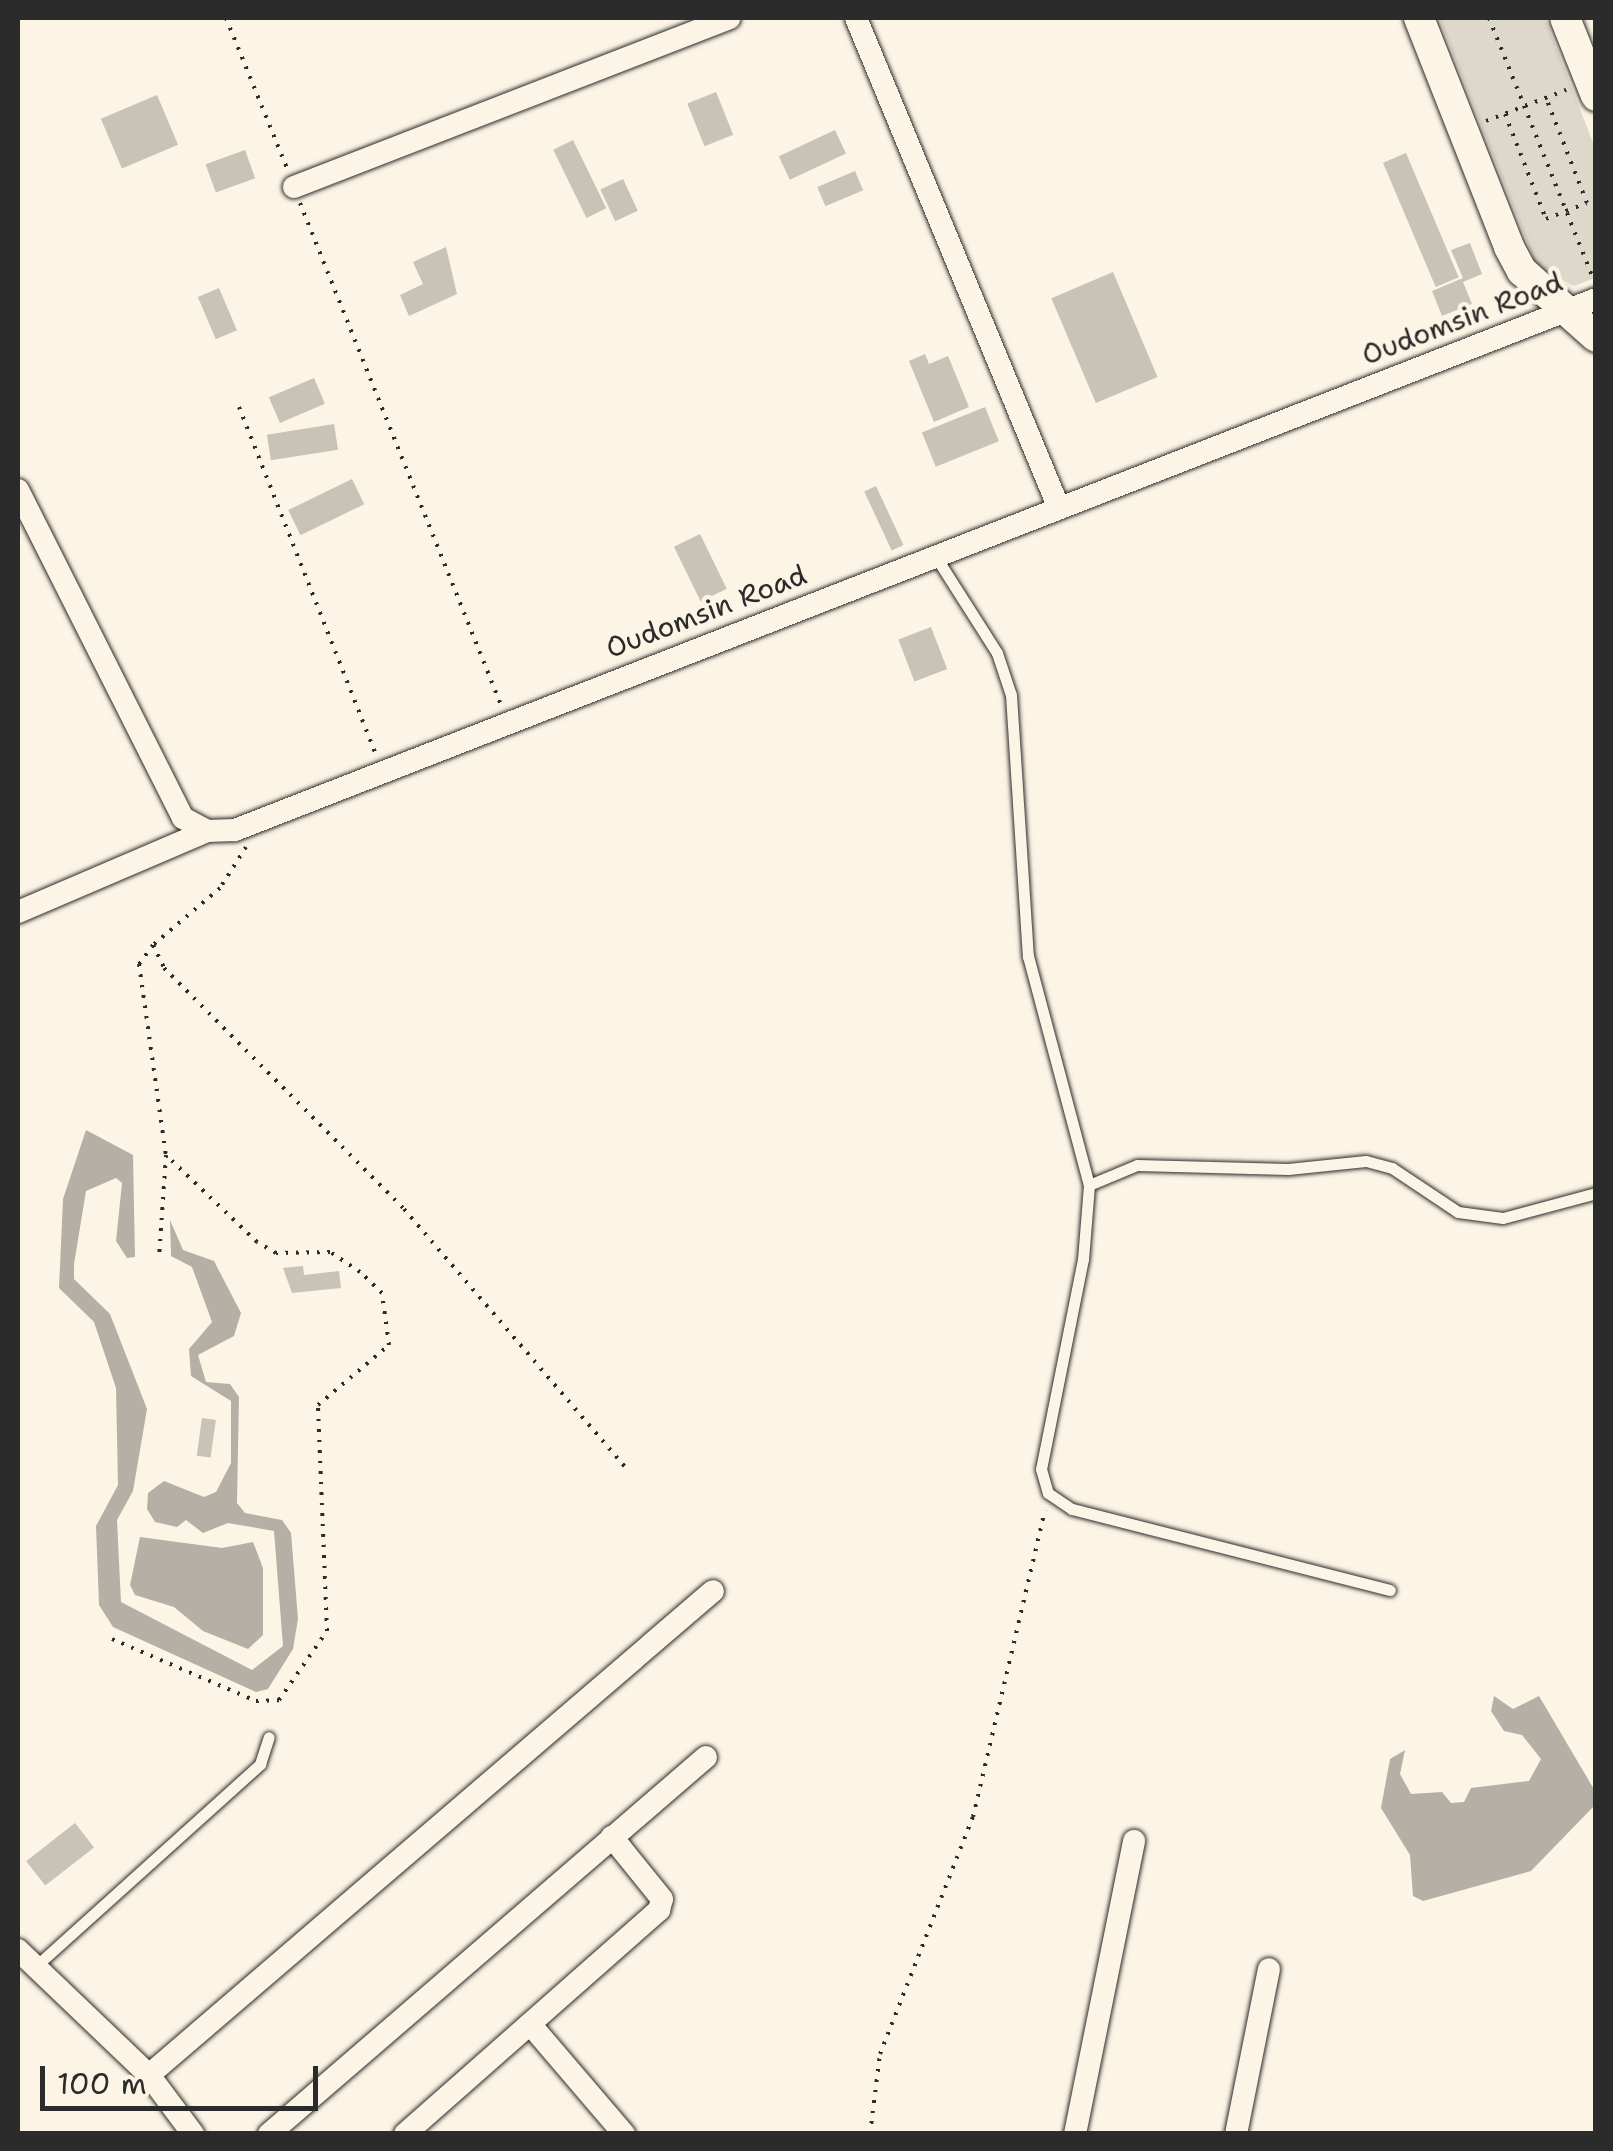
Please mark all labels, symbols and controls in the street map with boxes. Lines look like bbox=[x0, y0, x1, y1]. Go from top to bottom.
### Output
street label: Oudomsin Road bbox=[1357, 264, 1567, 372]
street label: Oudomsin Road bbox=[601, 557, 811, 665]
scale bar bbox=[45, 2046, 322, 2108]
text: 100 m bbox=[57, 2063, 147, 2104]

